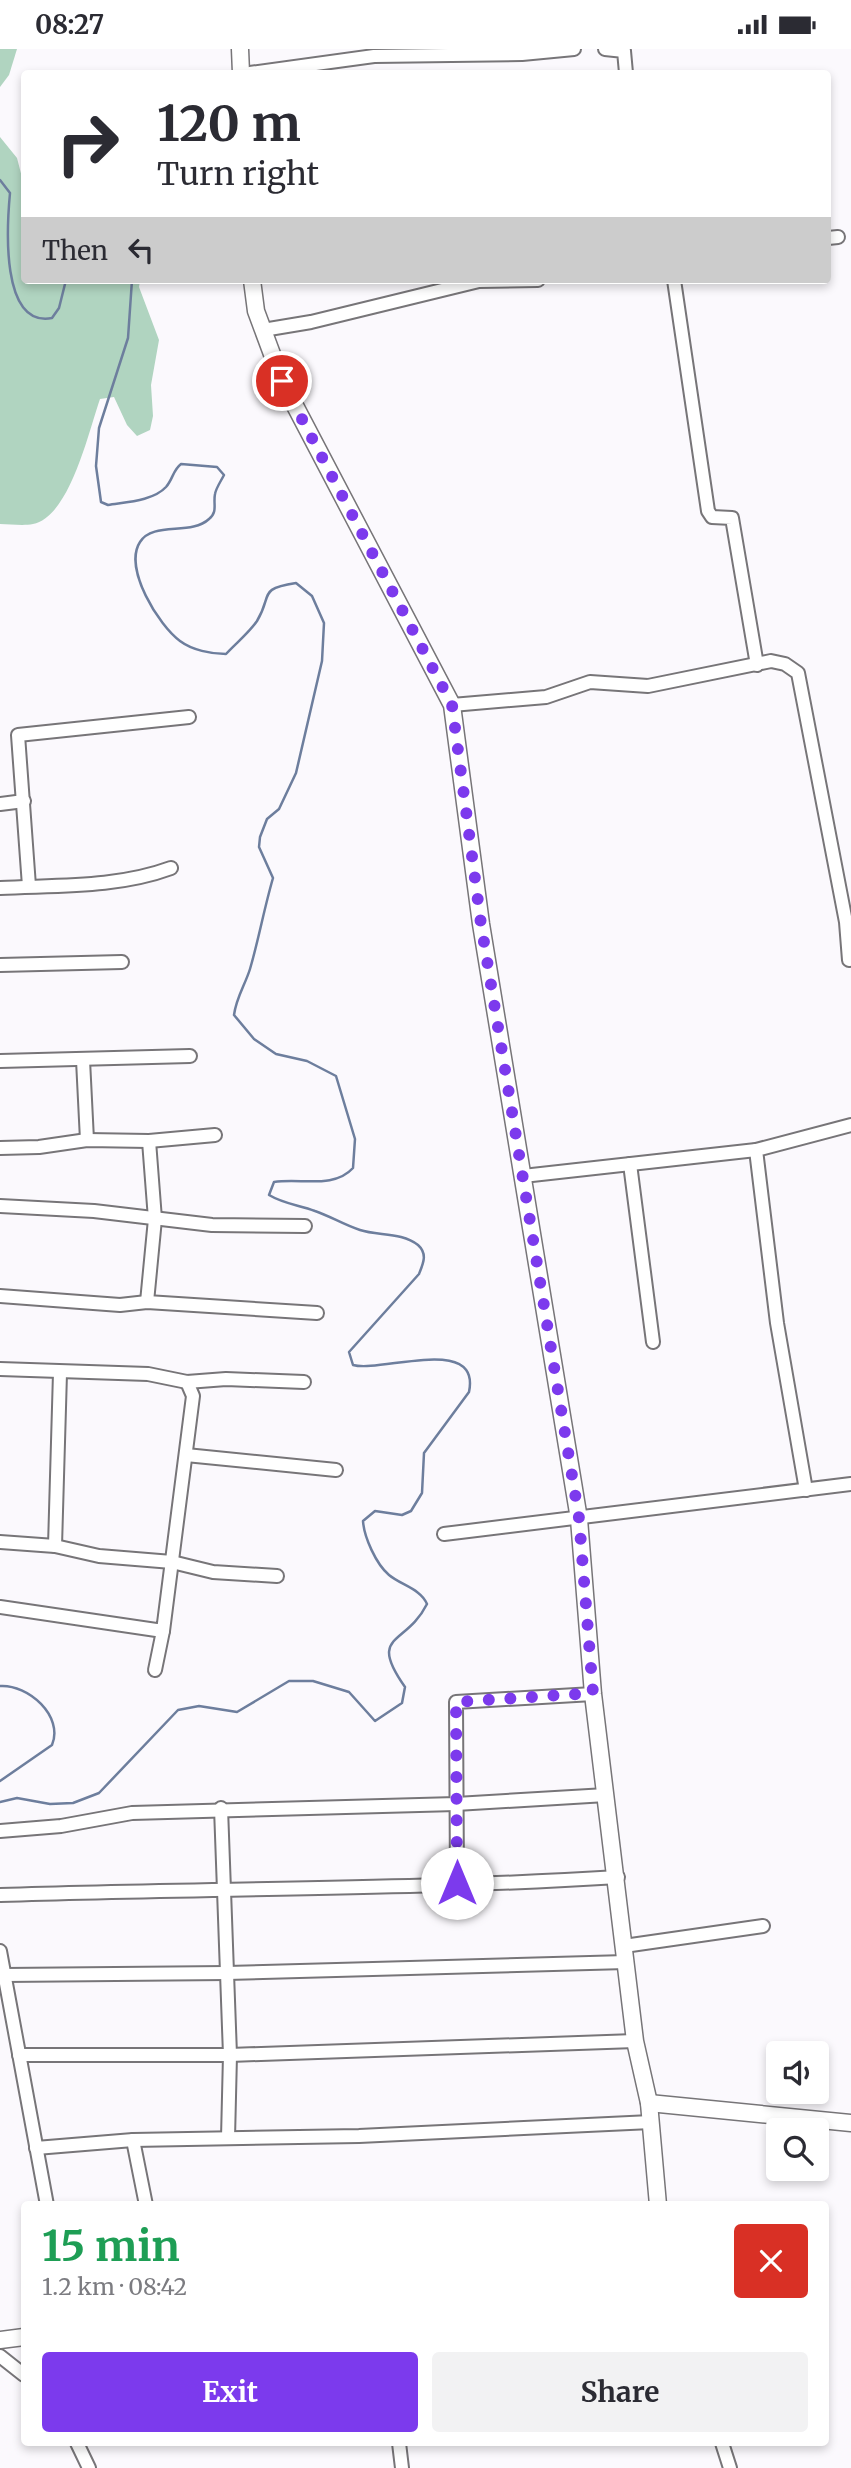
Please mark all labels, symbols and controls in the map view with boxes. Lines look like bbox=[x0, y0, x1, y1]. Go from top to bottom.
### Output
text: 08:27 bbox=[35, 8, 104, 41]
text: 120 m bbox=[157, 93, 301, 154]
icon: right bbox=[42, 98, 133, 189]
text: Turn right bbox=[157, 154, 319, 194]
icon: left bbox=[122, 231, 160, 269]
text: Then bbox=[42, 234, 108, 267]
pin bbox=[252, 351, 312, 411]
icon: arrive bbox=[263, 362, 301, 400]
position arrow bbox=[420, 1846, 494, 1920]
map controls bbox=[766, 2041, 829, 2181]
button: sound bbox=[766, 2041, 829, 2104]
button: search bbox=[766, 2118, 829, 2181]
text: 15 min bbox=[42, 2220, 180, 2272]
button: close bbox=[734, 2224, 808, 2298]
text: 1.2 km · 08:42 bbox=[42, 2272, 187, 2301]
button: Exit bbox=[42, 2352, 418, 2432]
button: Share bbox=[432, 2352, 808, 2432]

